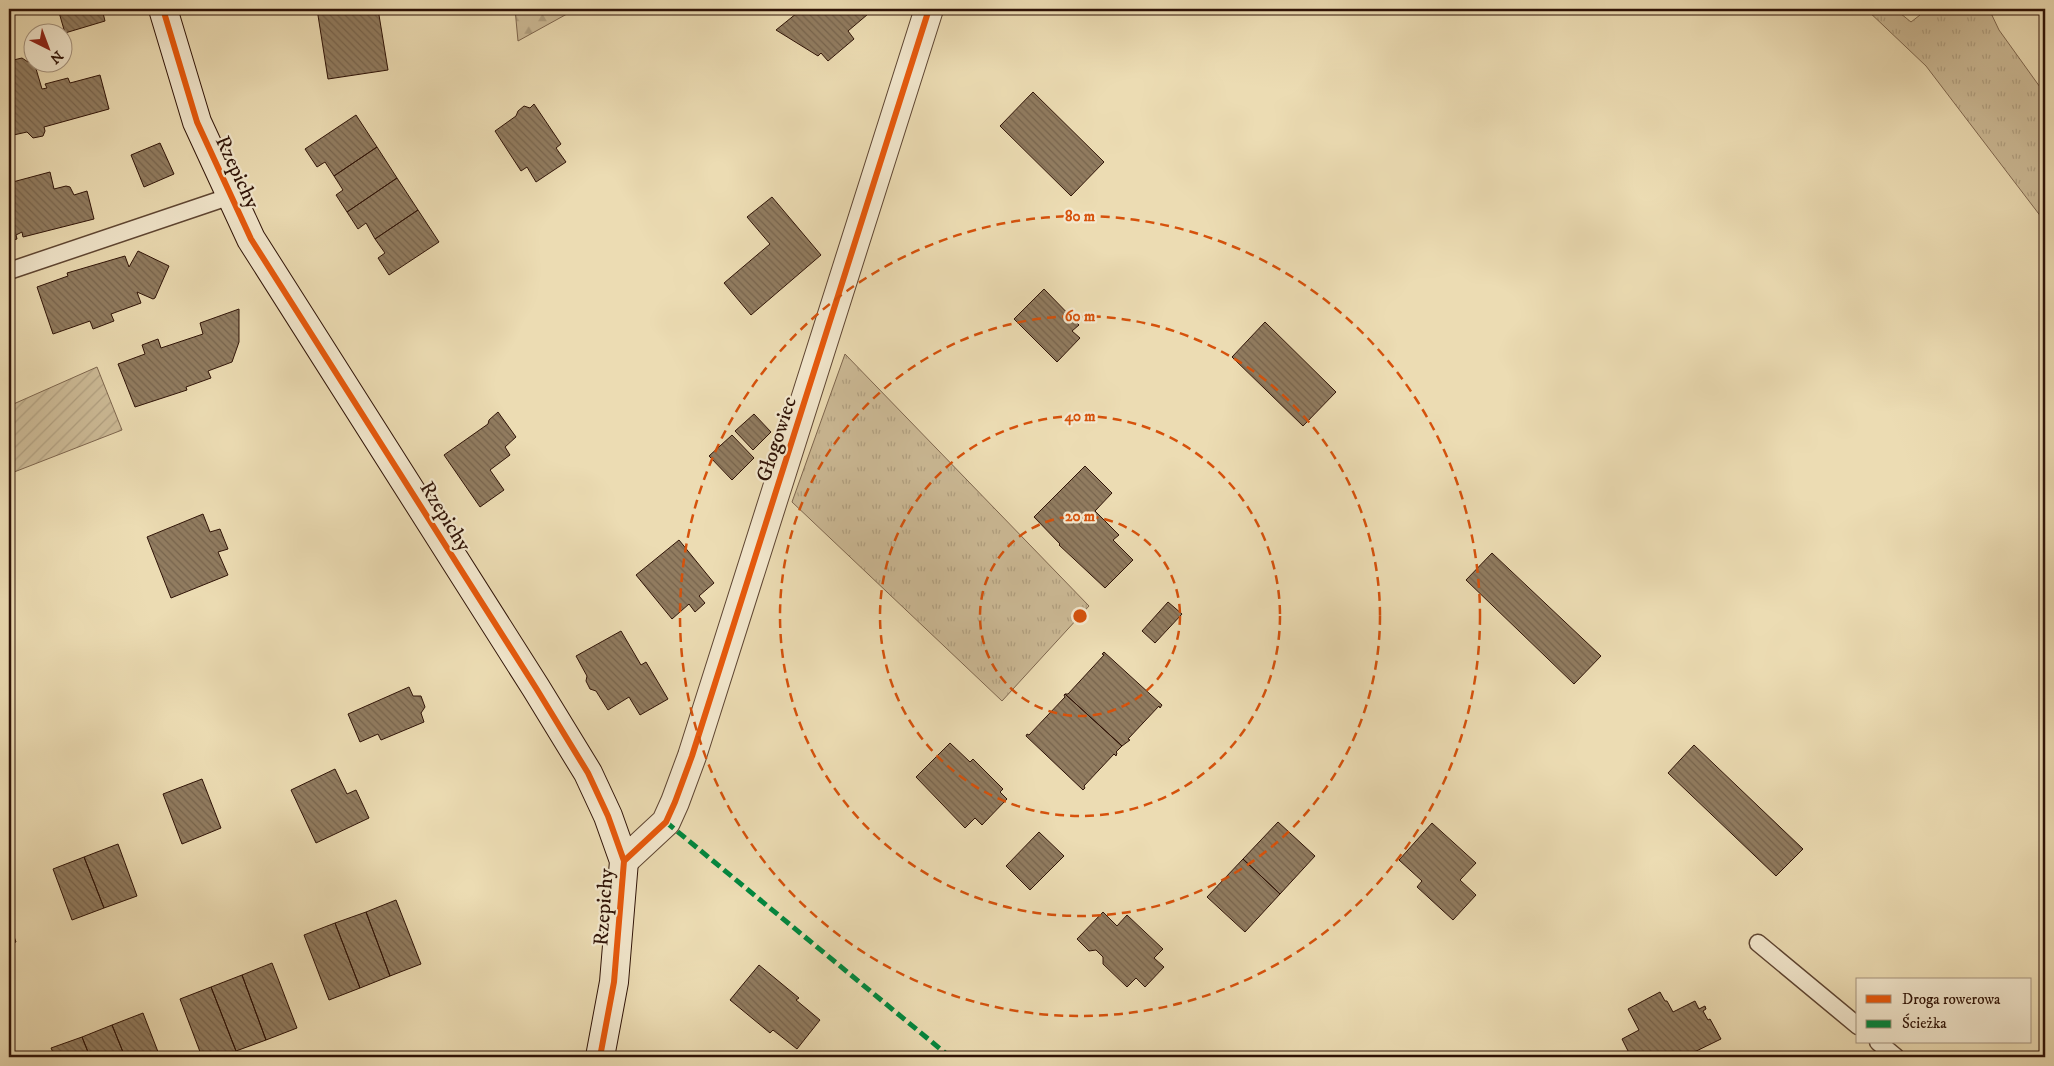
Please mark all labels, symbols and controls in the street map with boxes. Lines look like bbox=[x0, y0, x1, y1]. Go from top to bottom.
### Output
north arrow bbox=[22, 22, 72, 72]
text: N bbox=[45, 46, 66, 68]
street label: Rzepichy bbox=[209, 132, 266, 214]
text: 80 m bbox=[1065, 207, 1096, 226]
text: 60 m bbox=[1065, 307, 1096, 326]
street label: Głogowiec bbox=[751, 393, 803, 485]
text: 40 m bbox=[1063, 407, 1096, 426]
street label: Rzepichy bbox=[414, 477, 477, 557]
text: 20 m bbox=[1065, 507, 1096, 526]
centre of rings bbox=[1071, 607, 1089, 625]
street label: Rzepichy bbox=[588, 866, 620, 947]
legend bbox=[1856, 978, 2032, 1044]
text: Droga rowerowa bbox=[1902, 990, 2001, 1009]
text: Ścieżka bbox=[1902, 1013, 1947, 1033]

